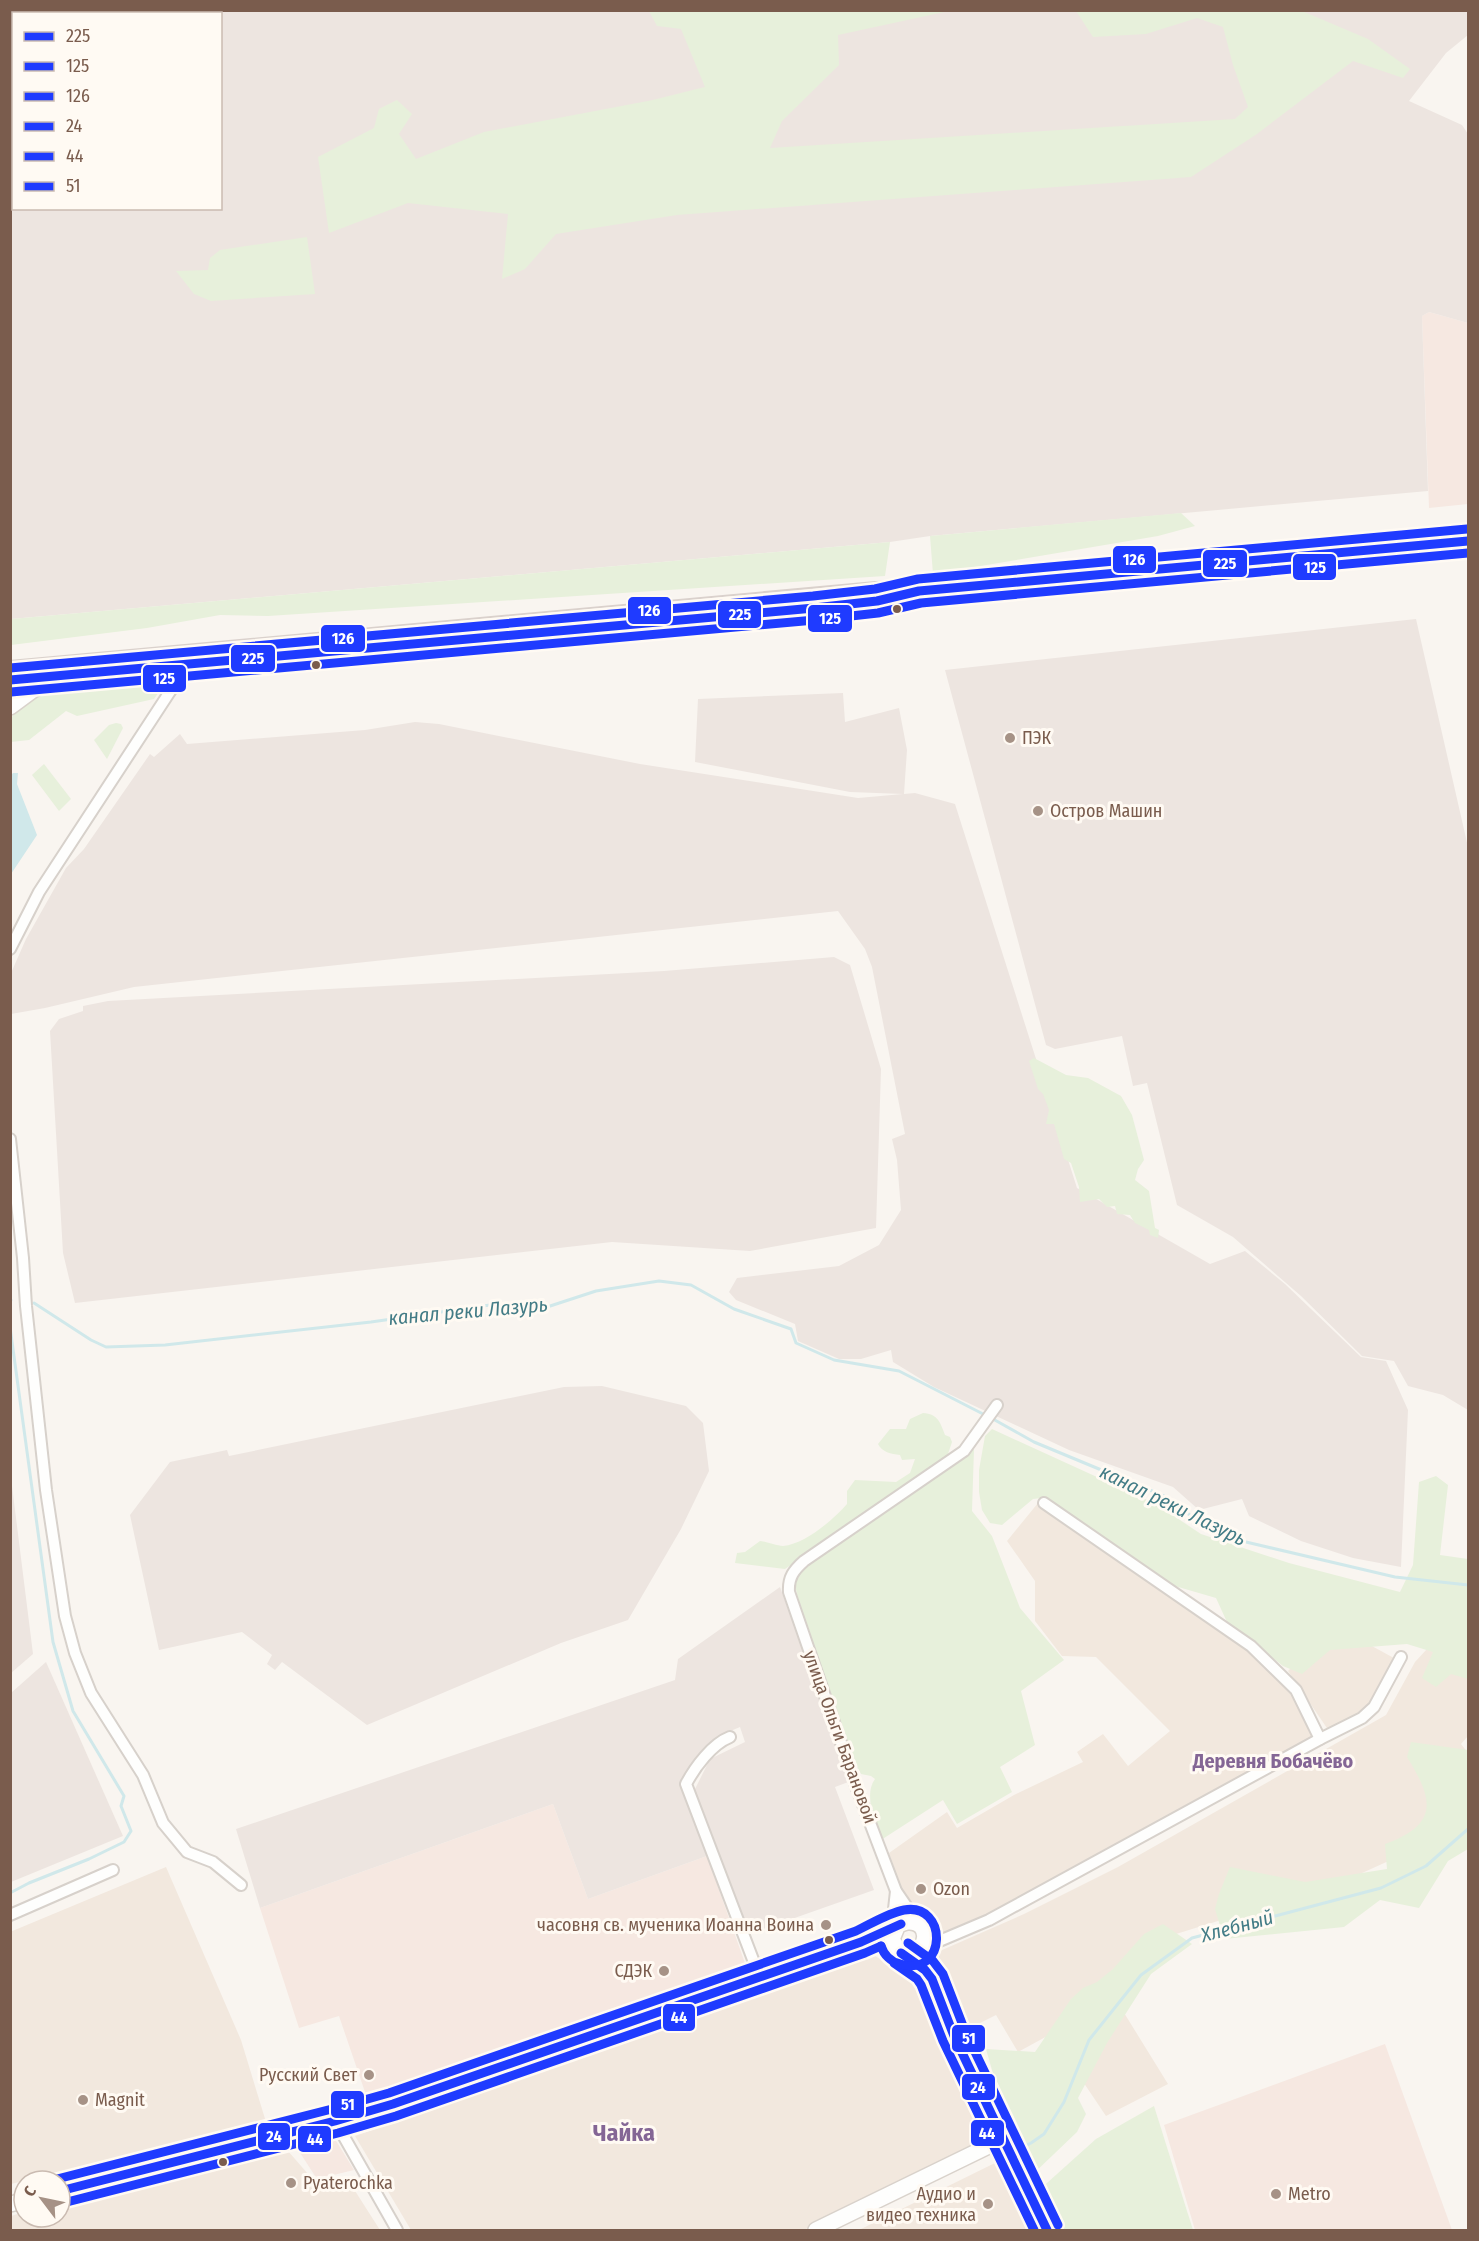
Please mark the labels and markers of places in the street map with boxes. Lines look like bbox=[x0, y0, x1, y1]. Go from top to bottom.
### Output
unlabelled marker bbox=[891, 603, 903, 615]
unlabelled marker bbox=[310, 659, 322, 671]
place label: ПЭК bbox=[1022, 727, 1052, 749]
marker: ПЭК bbox=[1003, 731, 1017, 745]
place label: Остров Машин bbox=[1050, 800, 1162, 822]
marker: Остров Машин bbox=[1031, 804, 1045, 818]
place label: Ozon bbox=[933, 1878, 970, 1900]
marker: Ozon bbox=[914, 1882, 928, 1896]
place label: часовня св. мученика Иоанна Воина bbox=[537, 1914, 814, 1936]
marker: часовня св. мученика Иоанна Воина bbox=[819, 1918, 833, 1932]
unlabelled marker bbox=[823, 1934, 835, 1946]
place label: СДЭК bbox=[615, 1960, 652, 1982]
marker: СДЭК bbox=[657, 1964, 671, 1978]
place label: Русский Свет bbox=[259, 2064, 358, 2086]
marker: Русский Свет bbox=[362, 2068, 376, 2082]
place label: Magnit bbox=[95, 2089, 145, 2111]
marker: Magnit bbox=[76, 2093, 90, 2107]
unlabelled marker bbox=[217, 2156, 229, 2168]
place label: Pyaterochka bbox=[303, 2172, 393, 2194]
marker: Pyaterochka bbox=[284, 2176, 298, 2190]
place label: Аудио и видео техника bbox=[866, 2183, 976, 2226]
place label: Metro bbox=[1288, 2183, 1331, 2205]
marker: Metro bbox=[1269, 2187, 1283, 2201]
marker: Аудио и видео техника bbox=[981, 2197, 995, 2211]

